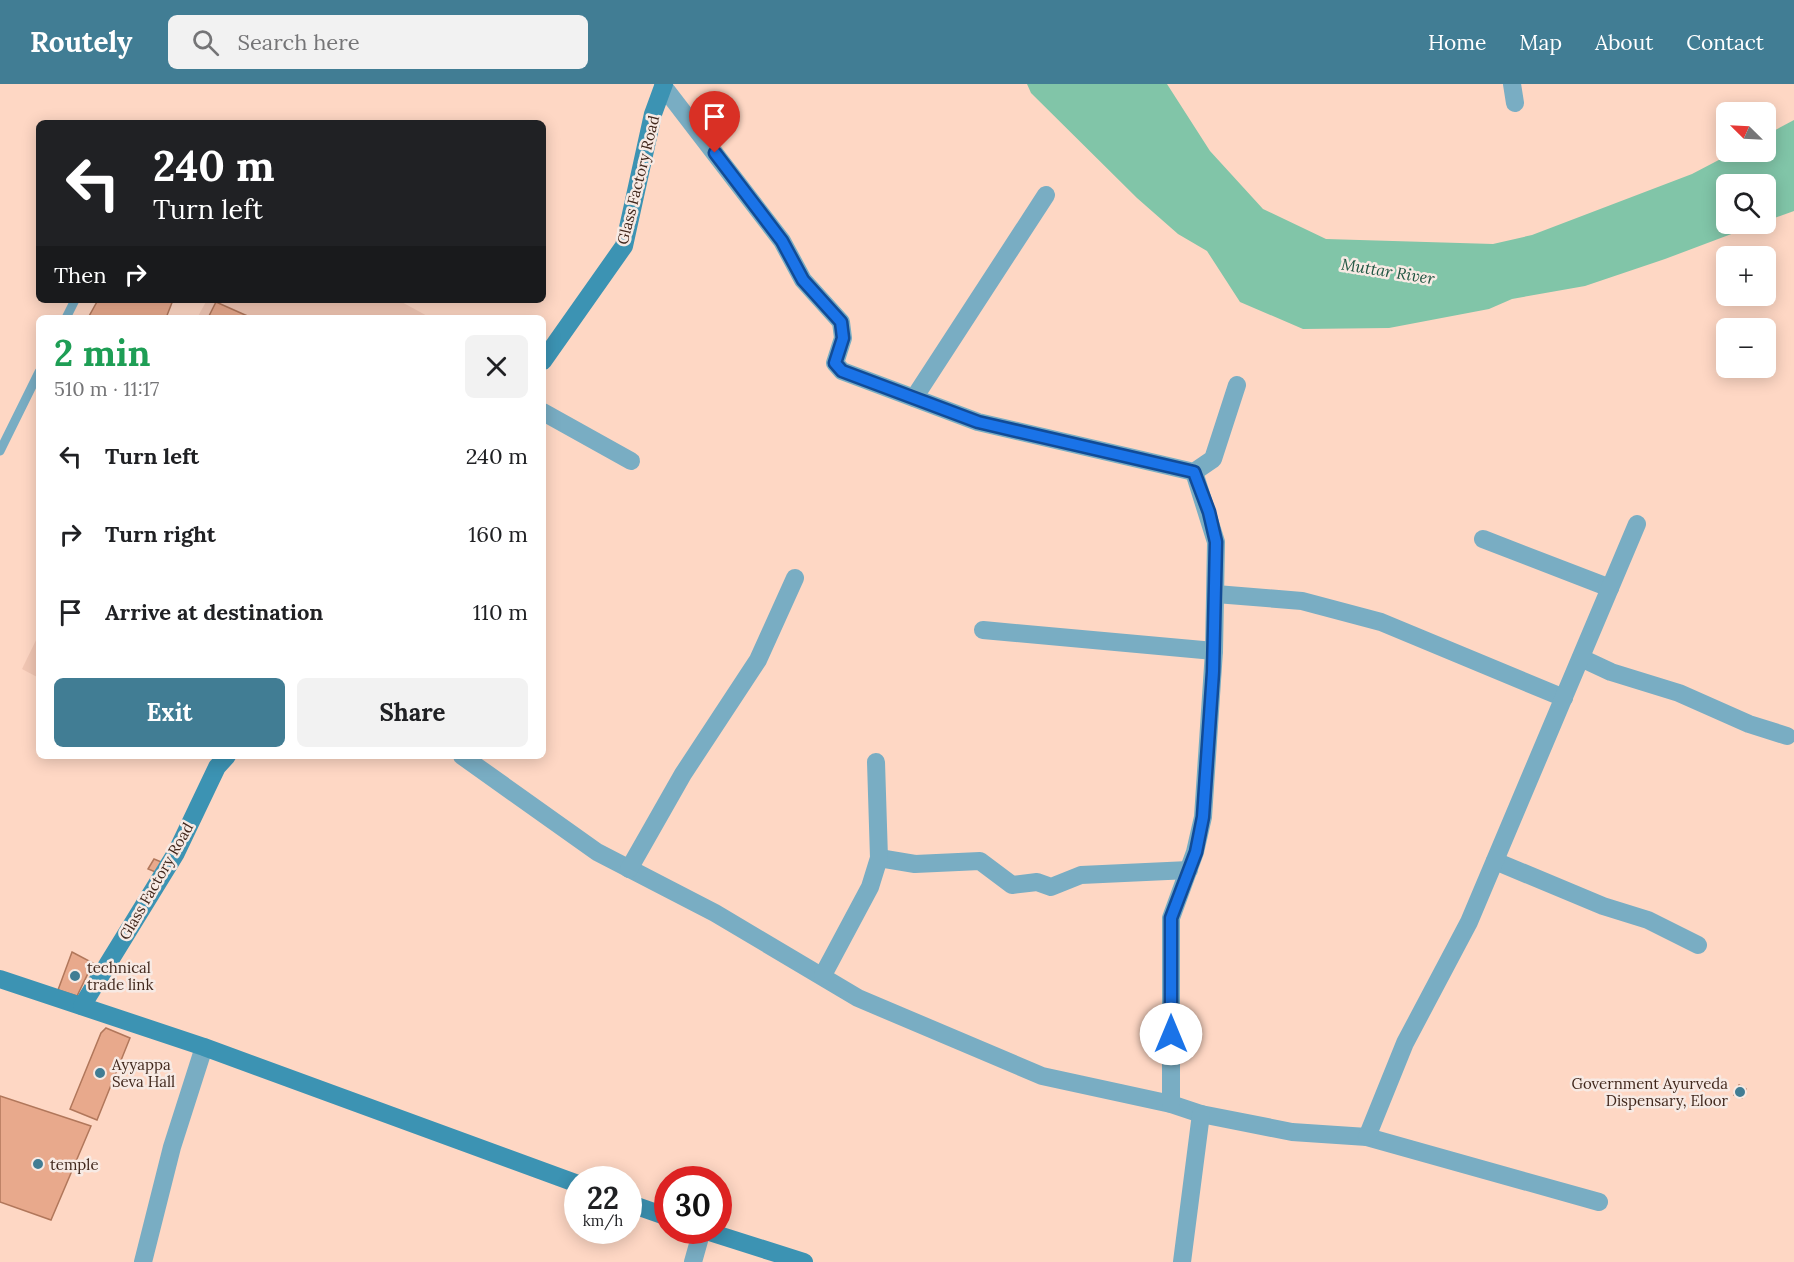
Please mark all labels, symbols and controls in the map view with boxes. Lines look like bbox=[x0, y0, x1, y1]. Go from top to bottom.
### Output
search box bbox=[168, 15, 588, 69]
text: Routely bbox=[30, 24, 132, 60]
icon: search bbox=[189, 26, 222, 59]
text: Search here bbox=[237, 28, 360, 56]
text: Home bbox=[1428, 29, 1486, 56]
text: Map bbox=[1519, 29, 1562, 56]
text: About bbox=[1595, 29, 1653, 56]
text: Contact bbox=[1686, 29, 1764, 56]
pin bbox=[689, 91, 740, 153]
icon: arrive bbox=[698, 100, 731, 133]
north arrow bbox=[1716, 102, 1776, 162]
map controls bbox=[1716, 102, 1776, 378]
street label: Glass Factory Road bbox=[613, 113, 663, 247]
text: 240 m bbox=[153, 139, 275, 193]
icon: left bbox=[54, 144, 132, 222]
button: search bbox=[1716, 174, 1776, 234]
text: Turn left bbox=[153, 192, 263, 226]
button: + bbox=[1716, 246, 1776, 306]
water label: Muttar River bbox=[1340, 254, 1437, 288]
icon: right bbox=[119, 258, 152, 291]
text: Then bbox=[54, 261, 107, 289]
button: − bbox=[1716, 318, 1776, 378]
text: 2 min bbox=[54, 330, 151, 376]
button: close bbox=[465, 335, 528, 398]
text: 510 m · 11:17 bbox=[54, 376, 159, 401]
icon: left bbox=[54, 440, 87, 473]
text: Turn left bbox=[105, 442, 199, 470]
text: 240 m bbox=[466, 442, 528, 470]
icon: right bbox=[54, 518, 87, 551]
text: Turn right bbox=[105, 520, 216, 548]
text: 160 m bbox=[468, 520, 528, 548]
icon: arrive bbox=[54, 596, 87, 629]
text: Arrive at destination bbox=[105, 598, 323, 626]
text: 110 m bbox=[473, 598, 528, 626]
button: Exit bbox=[54, 678, 285, 747]
button: Share bbox=[297, 678, 528, 747]
street label: Glass Factory Road bbox=[115, 819, 197, 943]
place label: technical trade link bbox=[87, 958, 153, 994]
marker: technical trade link bbox=[68, 969, 82, 983]
position arrow bbox=[1139, 1002, 1203, 1066]
place label: Ayyappa Seva Hall bbox=[111, 1055, 175, 1091]
marker: Ayyappa Seva Hall bbox=[93, 1066, 107, 1080]
place label: Government Ayurveda Dispensary, Eloor bbox=[1571, 1074, 1728, 1110]
marker: Government Ayurveda Dispensary, Eloor bbox=[1733, 1085, 1747, 1099]
place label: temple bbox=[50, 1155, 99, 1174]
marker: temple bbox=[31, 1157, 45, 1171]
speed limit sign: 30 bbox=[654, 1166, 732, 1244]
text: 22 bbox=[587, 1179, 619, 1217]
text: km/h bbox=[583, 1211, 623, 1230]

